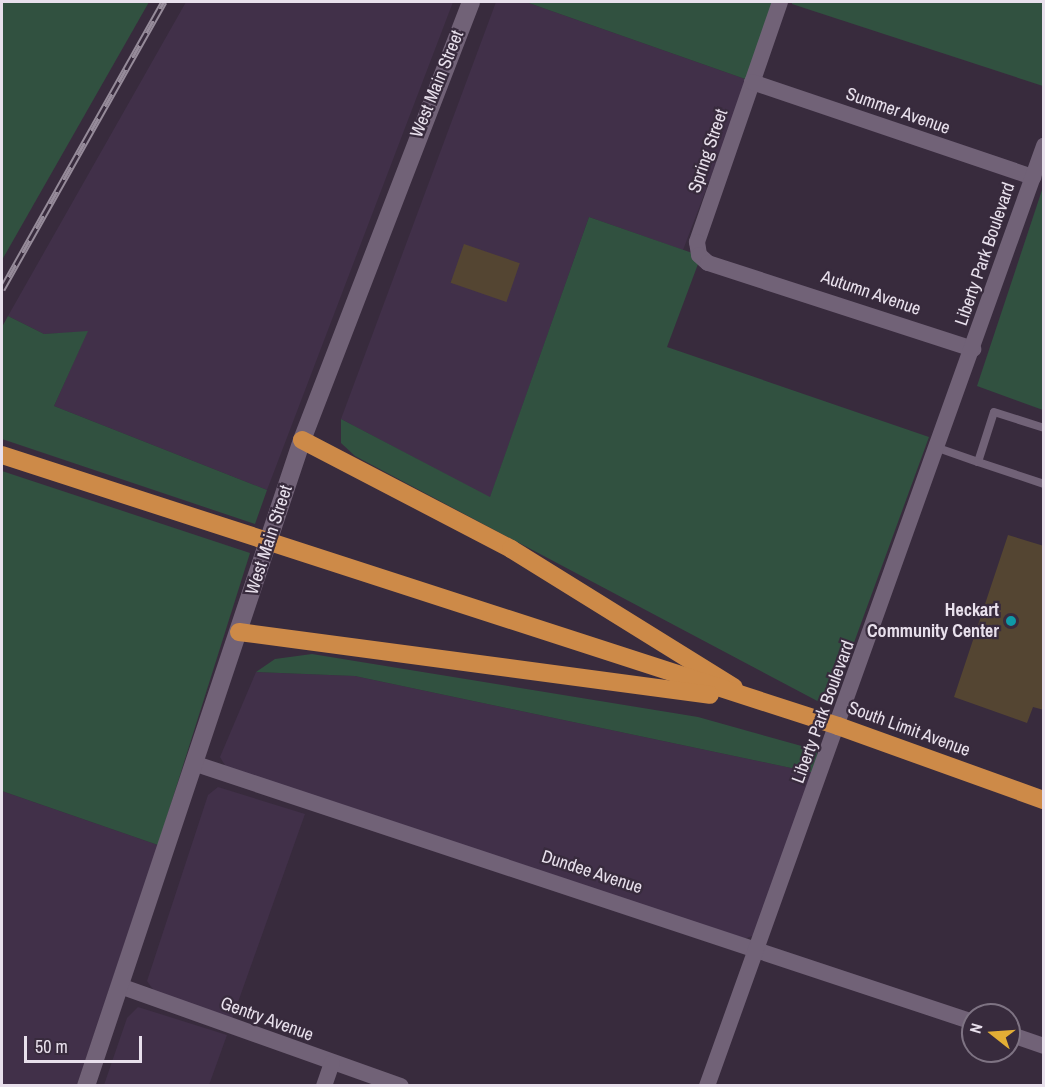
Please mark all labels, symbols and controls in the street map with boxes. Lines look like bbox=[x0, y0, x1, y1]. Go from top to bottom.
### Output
street label: West Main Street bbox=[406, 27, 468, 141]
street label: Summer Avenue bbox=[843, 83, 953, 139]
street label: Spring Street bbox=[684, 106, 732, 196]
street label: Liberty Park Boulevard bbox=[950, 180, 1020, 328]
street label: Autumn Avenue bbox=[818, 266, 924, 320]
street label: West Main Street bbox=[241, 483, 297, 597]
place label: Heckart Community Center bbox=[867, 600, 999, 642]
marker: Heckart Community Center bbox=[1004, 614, 1018, 628]
street label: Liberty Park Boulevard bbox=[787, 638, 859, 786]
street label: South Limit Avenue bbox=[845, 697, 973, 761]
street label: Dundee Avenue bbox=[538, 845, 646, 899]
street label: Gentry Avenue bbox=[217, 992, 317, 1046]
north arrow bbox=[961, 1003, 1021, 1063]
text: N bbox=[964, 1021, 988, 1036]
scale bar bbox=[27, 1024, 146, 1062]
text: 50 m bbox=[35, 1034, 68, 1059]

